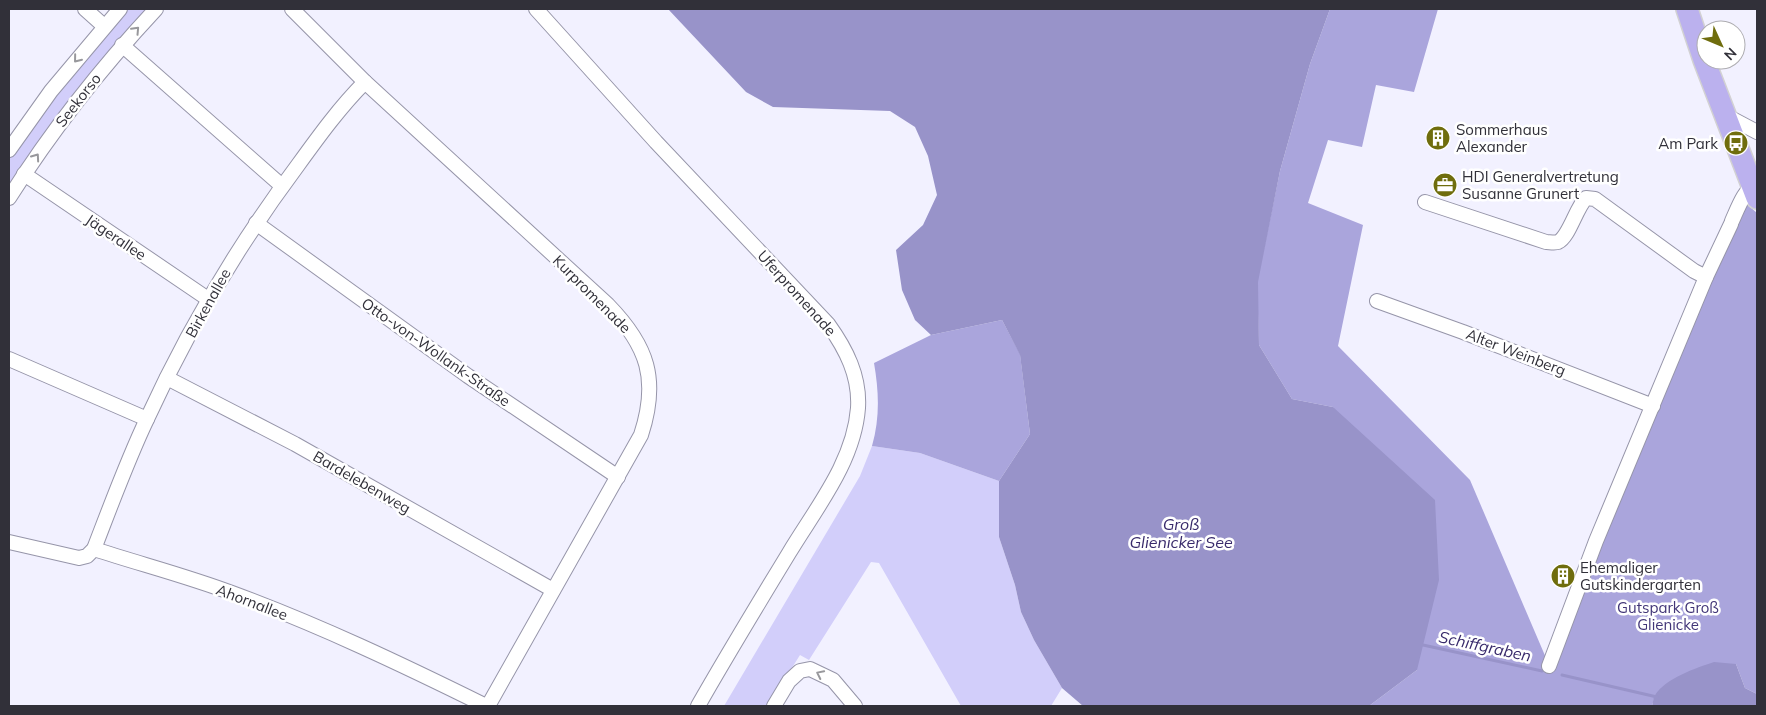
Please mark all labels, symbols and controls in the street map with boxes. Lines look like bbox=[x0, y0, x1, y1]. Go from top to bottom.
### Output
north arrow bbox=[1696, 20, 1746, 70]
one-way arrow bbox=[130, 27, 139, 36]
text: N bbox=[1720, 44, 1740, 64]
one-way arrow bbox=[74, 53, 82, 62]
street label: Seekorso bbox=[51, 69, 105, 131]
place label: Sommerhaus Alexander bbox=[1456, 120, 1548, 156]
building icon: Sommerhaus Alexander bbox=[1425, 125, 1451, 151]
bus stop icon: Am Park bbox=[1723, 130, 1749, 156]
place label: Am Park bbox=[1658, 134, 1718, 153]
one-way arrow bbox=[30, 154, 39, 163]
place label: HDI Generalvertretung Susanne Grunert bbox=[1462, 167, 1619, 203]
office icon: HDI Generalvertretung Susanne Grunert bbox=[1432, 172, 1458, 198]
street label: Jägerallee bbox=[82, 210, 150, 264]
street label: Uferpromenade bbox=[754, 246, 840, 340]
street label: Kurpromenade bbox=[549, 251, 635, 337]
street label: Birkenallee bbox=[181, 265, 235, 341]
street label: Otto-von-Wollank-Straße bbox=[358, 293, 514, 411]
street label: Alter Weinberg bbox=[1464, 324, 1568, 380]
street label: Bardelebenweg bbox=[310, 446, 414, 518]
water label: Groß Glienicker See bbox=[1129, 514, 1233, 552]
place label: Ehemaliger Gutskindergarten bbox=[1580, 558, 1701, 594]
building icon: Ehemaliger Gutskindergarten bbox=[1550, 563, 1576, 589]
street label: Ahornallee bbox=[214, 580, 290, 624]
park label: Gutspark Groß Glienicke bbox=[1617, 598, 1719, 634]
water label: Schiffgraben bbox=[1437, 626, 1533, 666]
one-way arrow bbox=[816, 670, 825, 680]

